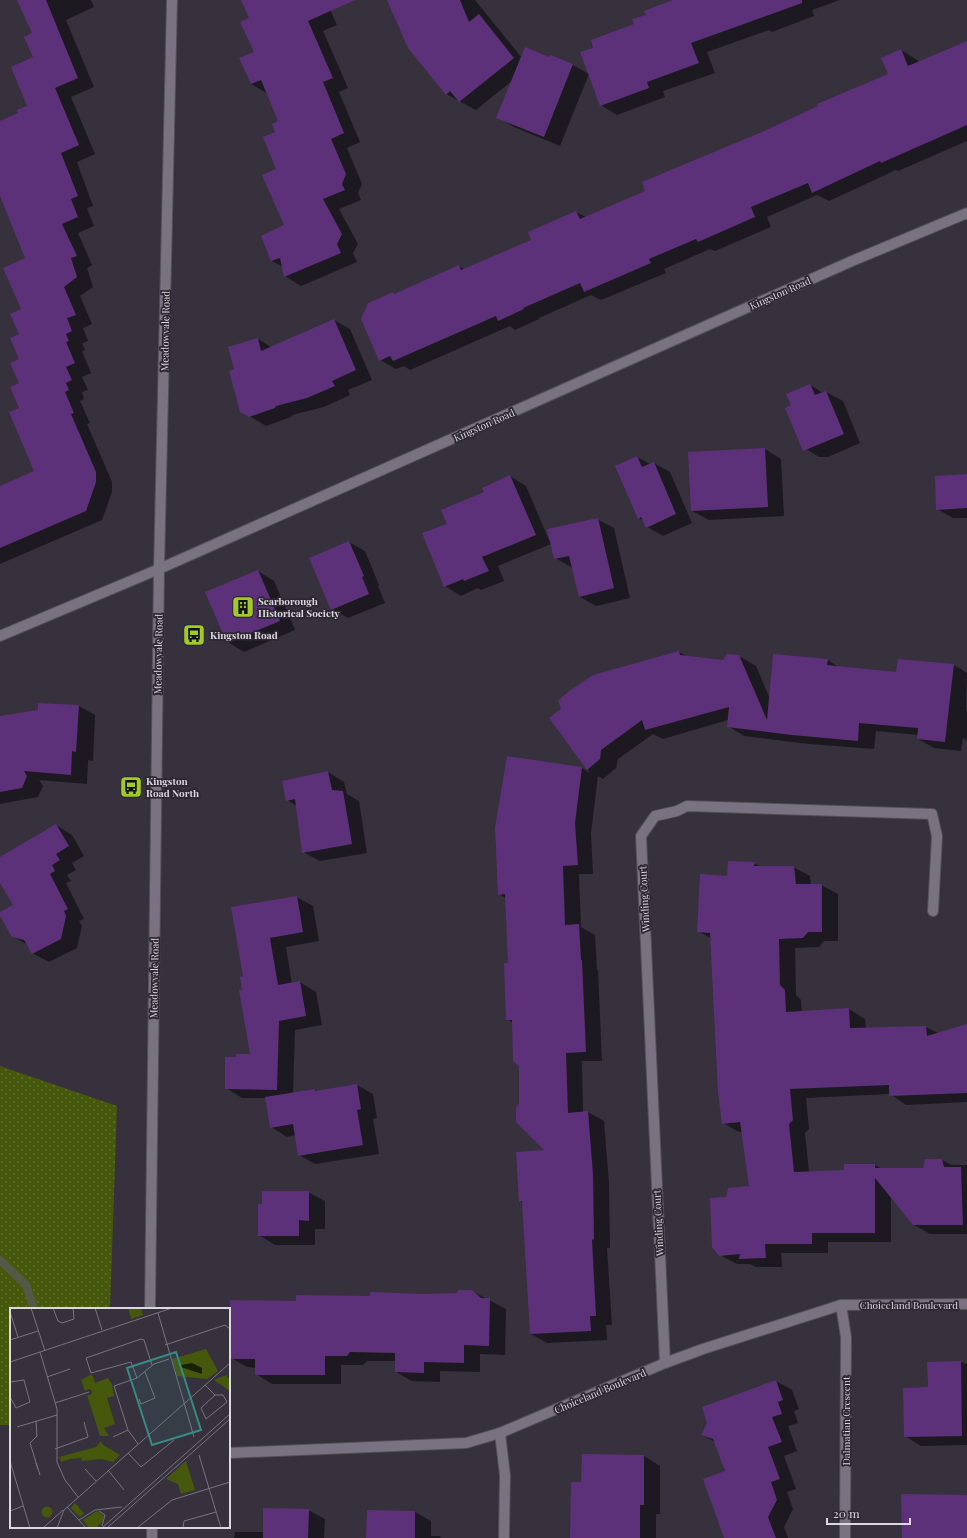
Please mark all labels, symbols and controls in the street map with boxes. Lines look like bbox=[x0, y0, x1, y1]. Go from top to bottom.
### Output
street label: Kingston Road bbox=[747, 273, 813, 313]
street label: Meadowvale Road bbox=[157, 291, 173, 371]
street label: Kingston Road bbox=[451, 405, 517, 445]
building icon: Scarborough Historical Society bbox=[230, 594, 256, 620]
place label: Scarborough Historical Society bbox=[258, 594, 340, 620]
street label: Meadowvale Road bbox=[150, 614, 166, 694]
bus stop icon: Kingston Road bbox=[181, 622, 207, 648]
place label: Kingston Road bbox=[210, 628, 278, 642]
bus stop icon: Kingston Road North bbox=[118, 774, 144, 800]
place label: Kingston Road North bbox=[146, 774, 199, 800]
street label: Winding Court bbox=[635, 865, 653, 933]
street label: Meadowvale Road bbox=[146, 938, 162, 1018]
street label: Winding Court bbox=[649, 1189, 667, 1257]
street label: Choiceland Boulevard bbox=[860, 1298, 958, 1312]
inset map bbox=[10, 1308, 230, 1528]
street label: Choiceland Boulevard bbox=[552, 1365, 648, 1417]
street label: Dalmatian Crescent bbox=[839, 1376, 853, 1465]
scale bar bbox=[827, 1500, 910, 1526]
text: 20 m bbox=[833, 1505, 860, 1521]

